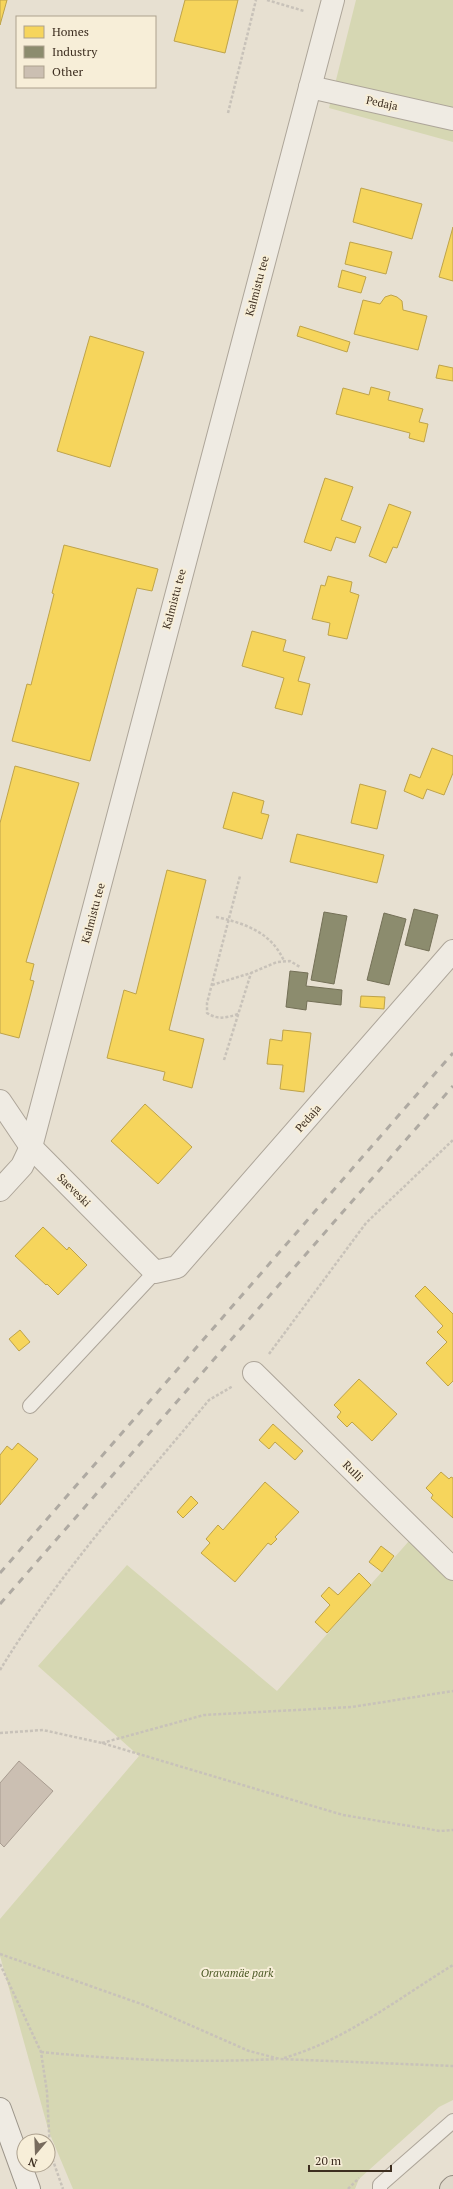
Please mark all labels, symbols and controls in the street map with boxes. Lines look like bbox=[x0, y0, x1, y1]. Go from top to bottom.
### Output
legend bbox=[16, 16, 156, 88]
text: Homes bbox=[52, 24, 89, 39]
text: Industry bbox=[52, 44, 98, 59]
text: Other bbox=[52, 64, 83, 79]
street label: Pedaja bbox=[365, 93, 400, 113]
street label: Kalmistu tee bbox=[242, 254, 272, 318]
street label: Kalmistu tee bbox=[159, 567, 189, 631]
street label: Kalmistu tee bbox=[78, 881, 108, 945]
street label: Pedaja bbox=[292, 1101, 324, 1135]
street label: Saeveski bbox=[54, 1170, 94, 1210]
street label: Rulli bbox=[340, 1458, 366, 1484]
park label: Oravamäe park bbox=[201, 1966, 274, 1980]
north arrow bbox=[16, 2133, 56, 2173]
scale bar bbox=[309, 2147, 391, 2173]
text: 20 m bbox=[315, 2153, 342, 2168]
text: N bbox=[26, 2154, 39, 2170]

